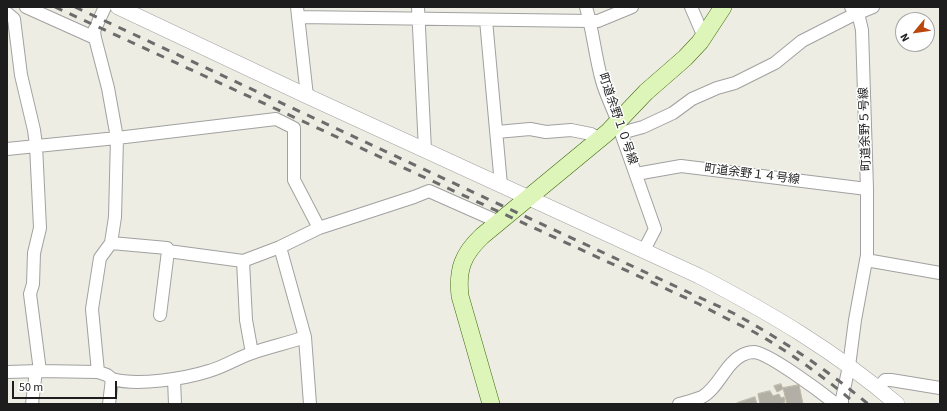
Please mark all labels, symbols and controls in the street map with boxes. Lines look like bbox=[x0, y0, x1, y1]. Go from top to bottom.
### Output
north arrow bbox=[895, 12, 935, 52]
text: N bbox=[897, 31, 913, 44]
street label: 町道余野１０号線 bbox=[595, 71, 639, 167]
street label: 町道余野５号線 bbox=[857, 87, 875, 171]
street label: 町道余野１４号線 bbox=[703, 162, 801, 188]
scale bar bbox=[14, 373, 119, 399]
text: 50 m bbox=[19, 379, 43, 396]

